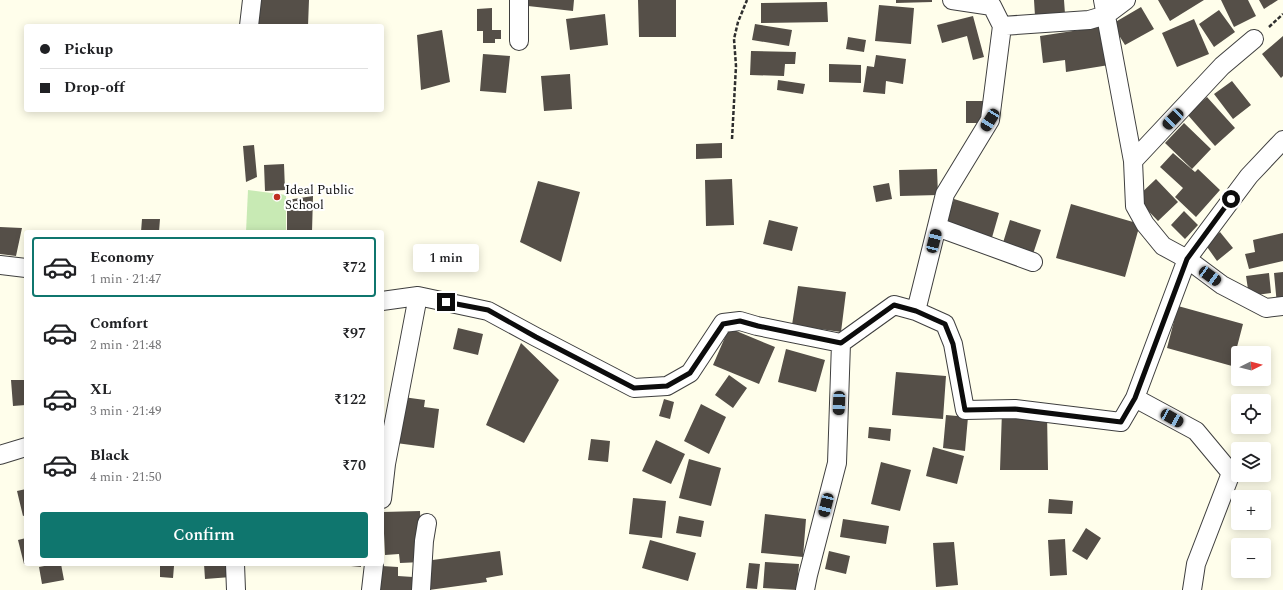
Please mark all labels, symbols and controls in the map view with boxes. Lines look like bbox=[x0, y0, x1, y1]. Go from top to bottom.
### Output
text: Pickup bbox=[64, 38, 113, 61]
text: Drop-off bbox=[64, 76, 125, 99]
car bbox=[1160, 106, 1186, 132]
car bbox=[979, 107, 1001, 133]
place label: Ideal Public School bbox=[285, 180, 354, 215]
route start bbox=[1222, 190, 1240, 208]
marker: Ideal Public School bbox=[272, 192, 282, 202]
car bbox=[925, 228, 943, 254]
callout: 1 min bbox=[413, 244, 479, 272]
text: Economy bbox=[90, 246, 154, 269]
text: 1 min bbox=[429, 248, 463, 268]
icon: car bbox=[42, 249, 78, 285]
text: ₹72 bbox=[342, 256, 366, 279]
car bbox=[1197, 264, 1223, 288]
text: 1 min · 21:47 bbox=[90, 269, 162, 289]
route end bbox=[437, 293, 455, 311]
text: Comfort bbox=[90, 312, 148, 335]
icon: car bbox=[42, 315, 78, 351]
text: ₹97 bbox=[342, 322, 366, 345]
text: 2 min · 21:48 bbox=[90, 335, 162, 355]
north arrow bbox=[1231, 346, 1271, 386]
map controls bbox=[1231, 346, 1271, 578]
text: XL bbox=[90, 378, 111, 401]
icon: car bbox=[42, 381, 78, 417]
text: ₹122 bbox=[334, 388, 366, 411]
car bbox=[833, 391, 845, 415]
button: locate bbox=[1231, 394, 1271, 434]
text: 3 min · 21:49 bbox=[90, 401, 162, 421]
car bbox=[1159, 407, 1185, 429]
button: layers bbox=[1231, 442, 1271, 482]
text: Black bbox=[90, 444, 129, 467]
icon: car bbox=[42, 447, 78, 483]
text: ₹70 bbox=[342, 454, 366, 477]
text: 4 min · 21:50 bbox=[90, 467, 162, 487]
button: + bbox=[1231, 490, 1271, 530]
car bbox=[817, 492, 835, 518]
button: Confirm bbox=[40, 512, 368, 558]
button: − bbox=[1231, 538, 1271, 578]

